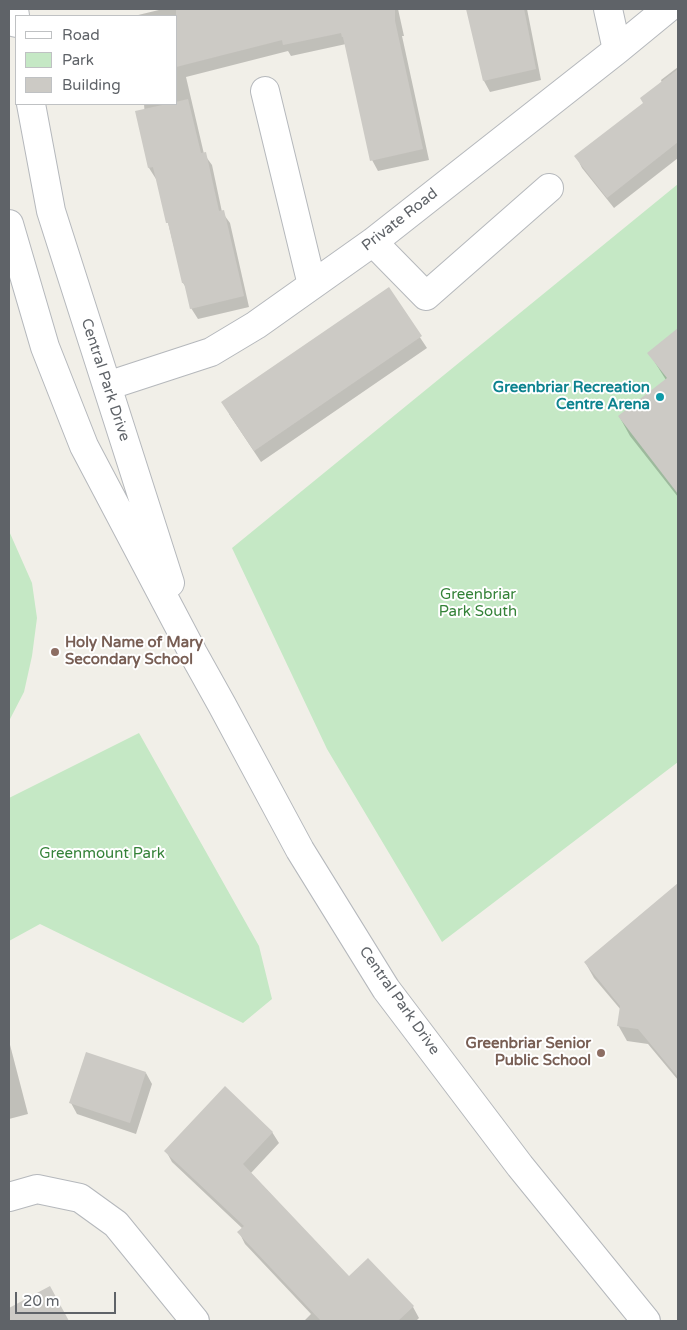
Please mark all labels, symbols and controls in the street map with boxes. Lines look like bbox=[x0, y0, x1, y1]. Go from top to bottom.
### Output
legend bbox=[15, 15, 178, 105]
text: Road bbox=[62, 26, 100, 44]
text: Park bbox=[62, 51, 94, 69]
text: Building bbox=[62, 76, 121, 94]
street label: Private Road bbox=[359, 185, 441, 255]
street label: Central Park Drive bbox=[77, 316, 133, 444]
place label: Greenbriar Recreation Centre Arena bbox=[493, 379, 650, 414]
marker: Greenbriar Recreation Centre Arena bbox=[654, 391, 666, 403]
park label: Greenbriar Park South bbox=[439, 586, 517, 621]
place label: Holy Name of Mary Secondary School bbox=[65, 634, 203, 669]
marker: Holy Name of Mary Secondary School bbox=[49, 646, 61, 658]
park label: Greenmount Park bbox=[39, 845, 165, 863]
street label: Central Park Drive bbox=[355, 943, 443, 1059]
place label: Greenbriar Senior Public School bbox=[466, 1035, 591, 1070]
marker: Greenbriar Senior Public School bbox=[595, 1047, 607, 1059]
scale bar bbox=[18, 1282, 119, 1314]
text: 20 m bbox=[23, 1292, 60, 1310]

